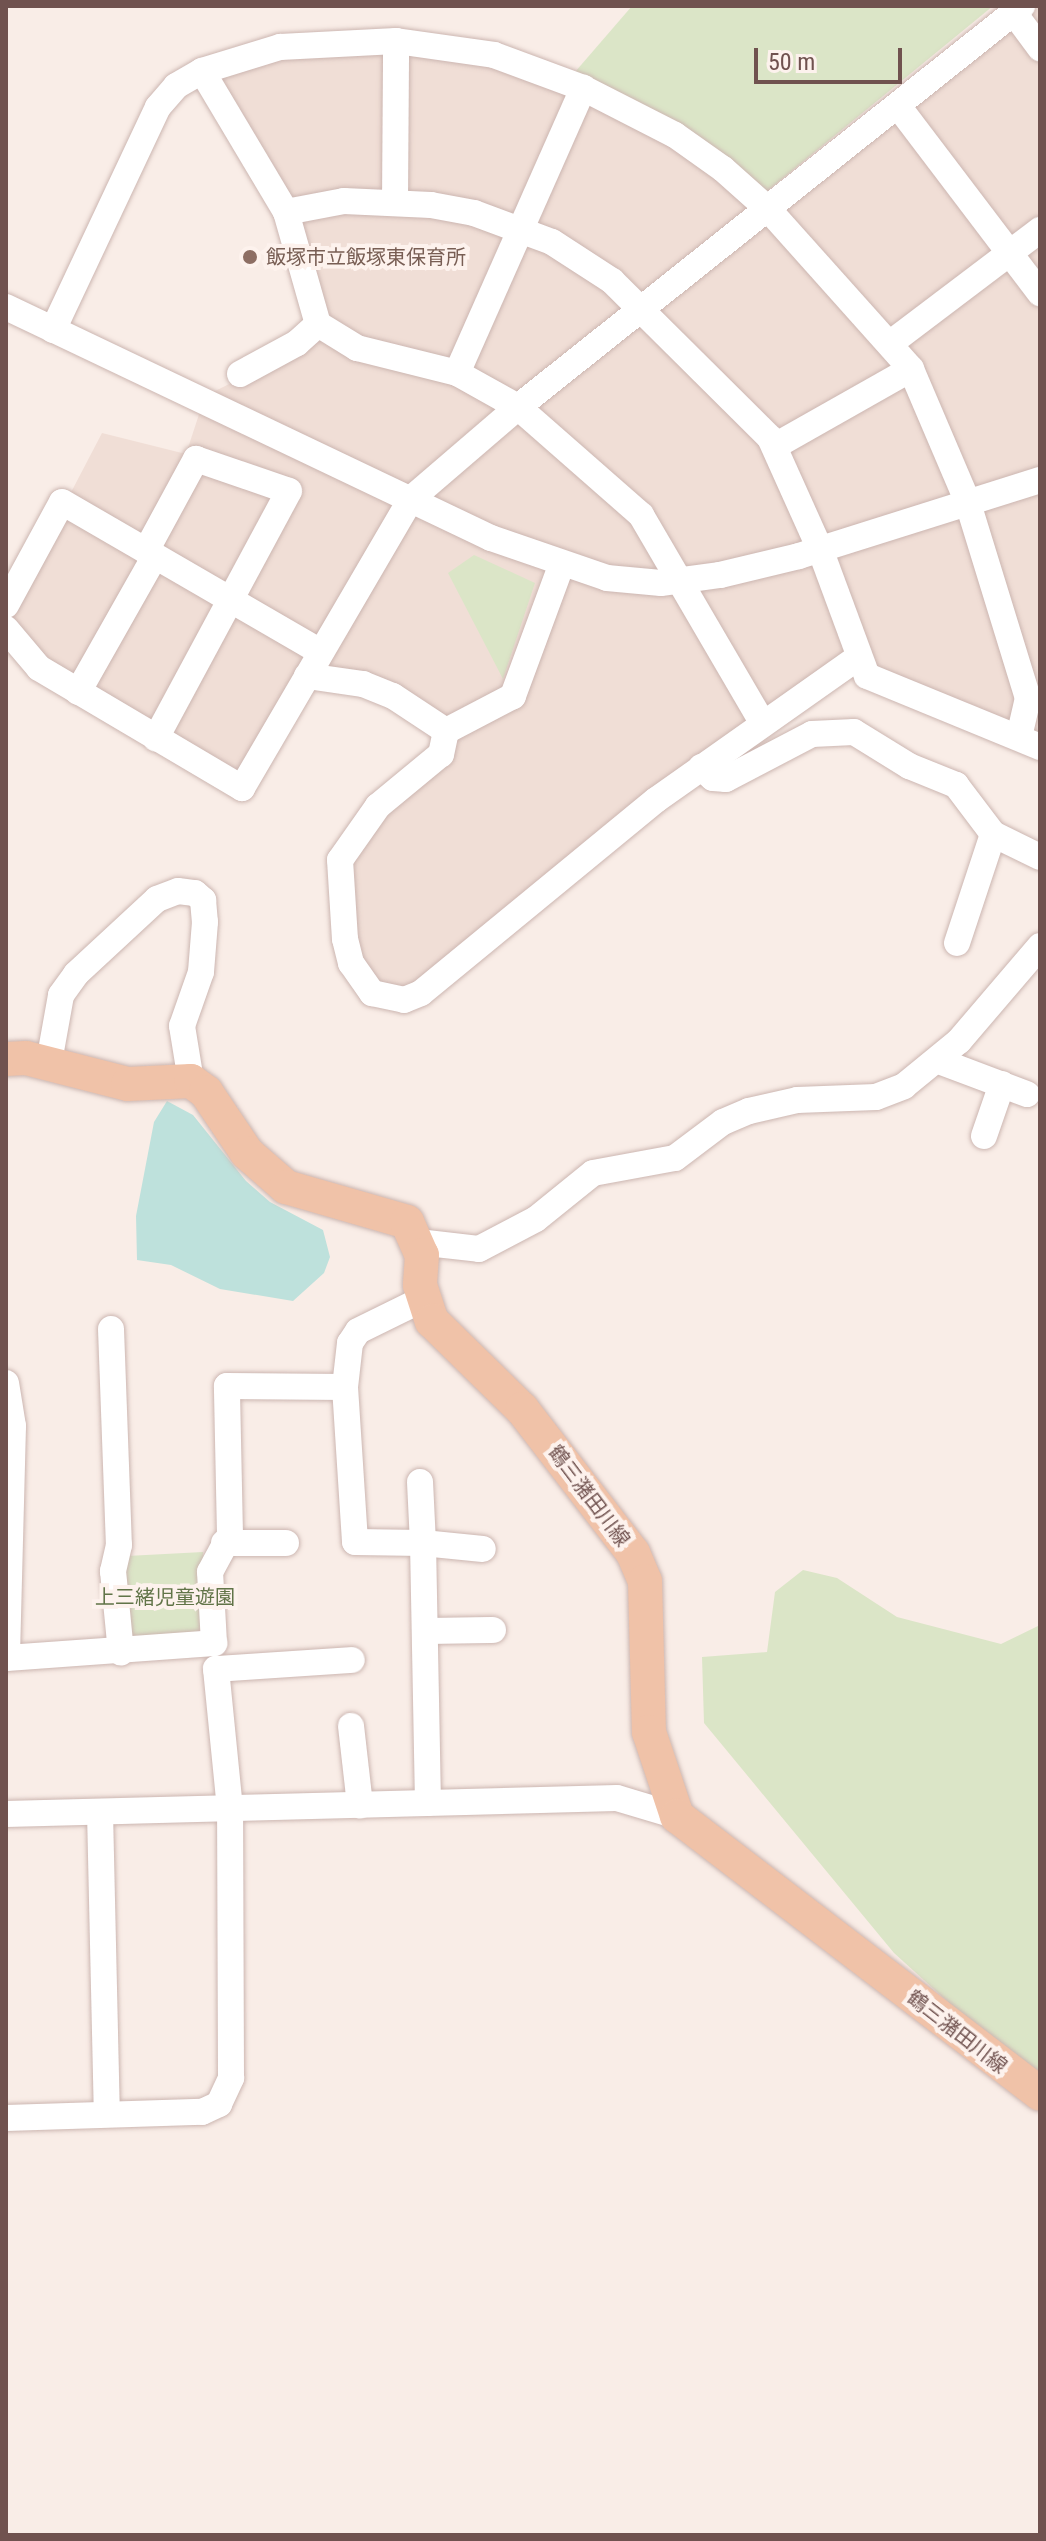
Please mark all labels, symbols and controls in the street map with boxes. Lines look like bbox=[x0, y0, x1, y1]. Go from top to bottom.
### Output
scale bar bbox=[758, 32, 906, 82]
text: 50 m bbox=[768, 48, 815, 76]
place label: 飯塚市立飯塚東保育所 bbox=[266, 245, 466, 269]
marker: 飯塚市立飯塚東保育所 bbox=[241, 248, 259, 266]
street label: 鶴三潴田川線 bbox=[543, 1441, 635, 1551]
park label: 上三緒児童遊園 bbox=[95, 1585, 235, 1609]
street label: 鶴三潴田川線 bbox=[902, 1986, 1012, 2078]

